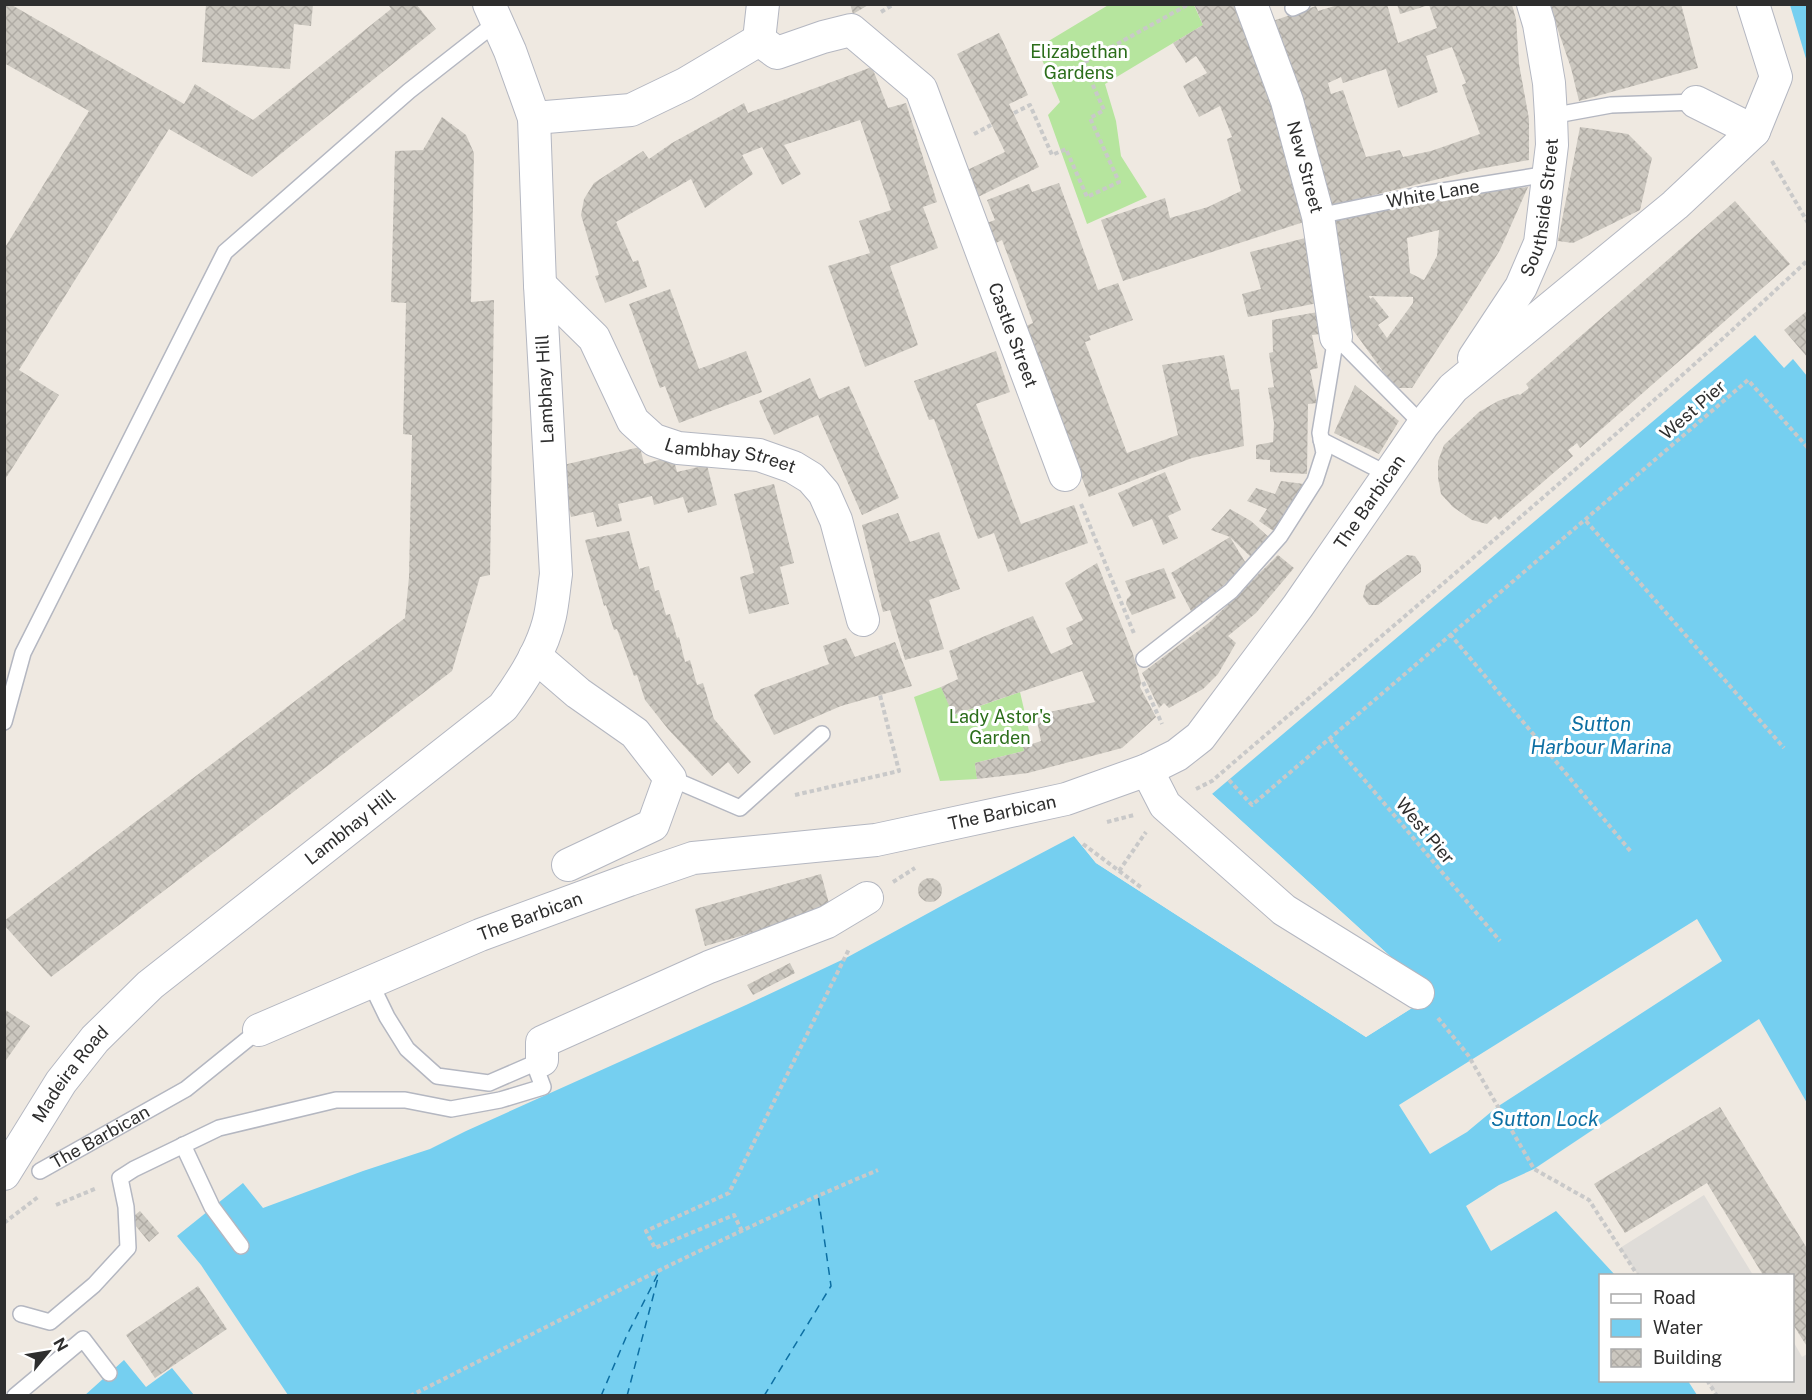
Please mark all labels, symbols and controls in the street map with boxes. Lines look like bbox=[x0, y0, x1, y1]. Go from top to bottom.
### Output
park label: Elizabethan Gardens bbox=[1030, 41, 1128, 83]
street label: New Street bbox=[1283, 119, 1328, 215]
street label: Southside Street bbox=[1516, 138, 1562, 280]
street label: White Lane bbox=[1385, 175, 1481, 212]
street label: Castle Street bbox=[984, 280, 1042, 390]
street label: Lambhay Hill bbox=[531, 334, 558, 444]
street label: West Pier bbox=[1656, 375, 1730, 444]
street label: Lambhay Street bbox=[662, 433, 799, 477]
street label: The Barbican bbox=[1329, 451, 1409, 553]
park label: Lady Astor's Garden bbox=[949, 706, 1051, 748]
water label: Sutton Harbour Marina bbox=[1530, 712, 1672, 759]
street label: Lambhay Hill bbox=[300, 785, 399, 869]
street label: The Barbican bbox=[946, 790, 1058, 834]
street label: West Pier bbox=[1392, 793, 1459, 868]
street label: The Barbican bbox=[475, 887, 585, 945]
street label: Madeira Road bbox=[28, 1021, 112, 1126]
street label: The Barbican bbox=[47, 1101, 153, 1173]
water label: Sutton Lock bbox=[1491, 1107, 1599, 1131]
legend bbox=[1599, 1274, 1794, 1382]
text: Road bbox=[1653, 1287, 1696, 1308]
text: Water bbox=[1653, 1317, 1703, 1338]
north arrow bbox=[18, 1322, 78, 1382]
text: N bbox=[49, 1335, 72, 1355]
text: Building bbox=[1653, 1347, 1722, 1368]

